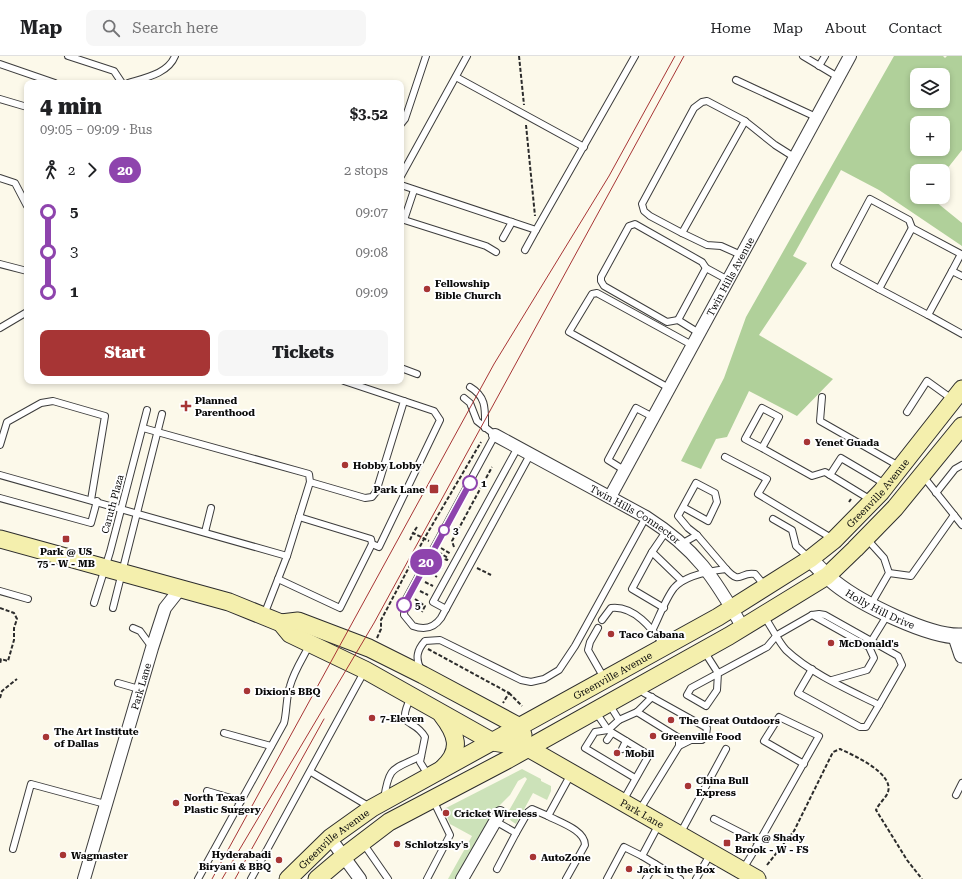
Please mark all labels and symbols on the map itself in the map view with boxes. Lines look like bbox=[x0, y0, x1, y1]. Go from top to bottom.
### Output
street label: Twin Hills Avenue bbox=[705, 235, 757, 318]
place label: Fellowship Bible Church bbox=[435, 278, 501, 301]
marker: Fellowship Bible Church bbox=[422, 284, 432, 294]
place label: Planned Parenthood bbox=[195, 395, 255, 418]
marker: Planned Parenthood bbox=[180, 400, 192, 412]
marker: Yenet Guada bbox=[802, 437, 812, 447]
place label: Yenet Guada bbox=[815, 437, 879, 448]
street label: Greenville Avenue bbox=[844, 456, 911, 530]
marker: Hobby Lobby bbox=[340, 460, 350, 470]
place label: Hobby Lobby bbox=[353, 460, 422, 471]
street label: Caruth Plaza bbox=[99, 473, 126, 535]
marker: 1 bbox=[462, 475, 478, 491]
place label: 1 bbox=[481, 478, 487, 489]
marker: Park Lane bbox=[428, 483, 440, 495]
street label: Twin Hills Connector bbox=[588, 483, 682, 546]
place label: Park Lane bbox=[374, 484, 425, 495]
marker: 3 bbox=[438, 524, 450, 536]
place label: 3 bbox=[453, 525, 459, 536]
marker: Park @ US 75 - W - MB bbox=[61, 534, 71, 544]
place label: Park @ US 75 - W - MB bbox=[37, 546, 95, 569]
line badge: 20 bbox=[408, 549, 444, 575]
street label: Holly Hill Drive bbox=[843, 587, 916, 631]
marker: 5 bbox=[396, 597, 412, 613]
place label: 5 bbox=[415, 600, 421, 611]
marker: Taco Cabana bbox=[606, 629, 616, 639]
place label: Taco Cabana bbox=[619, 629, 684, 640]
marker: McDonald's bbox=[826, 638, 836, 648]
place label: McDonald's bbox=[839, 638, 899, 649]
street label: Greenville Avenue bbox=[571, 649, 655, 702]
street label: Park Lane bbox=[129, 661, 153, 711]
marker: Dixion's BBQ bbox=[242, 686, 252, 696]
place label: Dixion's BBQ bbox=[255, 686, 320, 697]
marker: 7-Eleven bbox=[367, 713, 377, 723]
place label: 7-Eleven bbox=[380, 713, 424, 724]
marker: The Great Outdoors bbox=[666, 715, 676, 725]
place label: The Great Outdoors bbox=[679, 715, 780, 726]
place label: The Art Institute of Dallas bbox=[54, 726, 139, 749]
marker: Greenville Food bbox=[648, 731, 658, 741]
place label: Greenville Food bbox=[661, 731, 741, 742]
marker: The Art Institute of Dallas bbox=[41, 732, 51, 742]
marker: Mobil bbox=[612, 748, 622, 758]
place label: Mobil bbox=[625, 748, 655, 759]
place label: China Bull Express bbox=[696, 775, 749, 798]
marker: China Bull Express bbox=[683, 781, 693, 791]
place label: North Texas Plastic Surgery bbox=[184, 792, 261, 815]
street label: Park Lane bbox=[618, 797, 666, 831]
marker: North Texas Plastic Surgery bbox=[171, 798, 181, 808]
street label: Greenville Avenue bbox=[297, 807, 372, 872]
marker: Cricket Wireless bbox=[441, 808, 451, 818]
place label: Cricket Wireless bbox=[454, 808, 537, 819]
place label: Park @ Shady Brook - W - FS bbox=[735, 832, 809, 855]
marker: Park @ Shady Brook - W - FS bbox=[722, 838, 732, 848]
marker: Schlotzsky's bbox=[392, 839, 402, 849]
place label: Schlotzsky's bbox=[405, 839, 468, 850]
place label: Hyderabadi Biryani & BBQ bbox=[199, 849, 272, 872]
marker: Wagmaster bbox=[58, 850, 68, 860]
place label: Wagmaster bbox=[71, 850, 128, 861]
marker: AutoZone bbox=[528, 852, 538, 862]
place label: AutoZone bbox=[541, 852, 591, 863]
marker: Hyderabadi Biryani & BBQ bbox=[274, 855, 284, 865]
marker: Jack in the Box bbox=[624, 864, 634, 874]
place label: Jack in the Box bbox=[637, 864, 715, 875]

